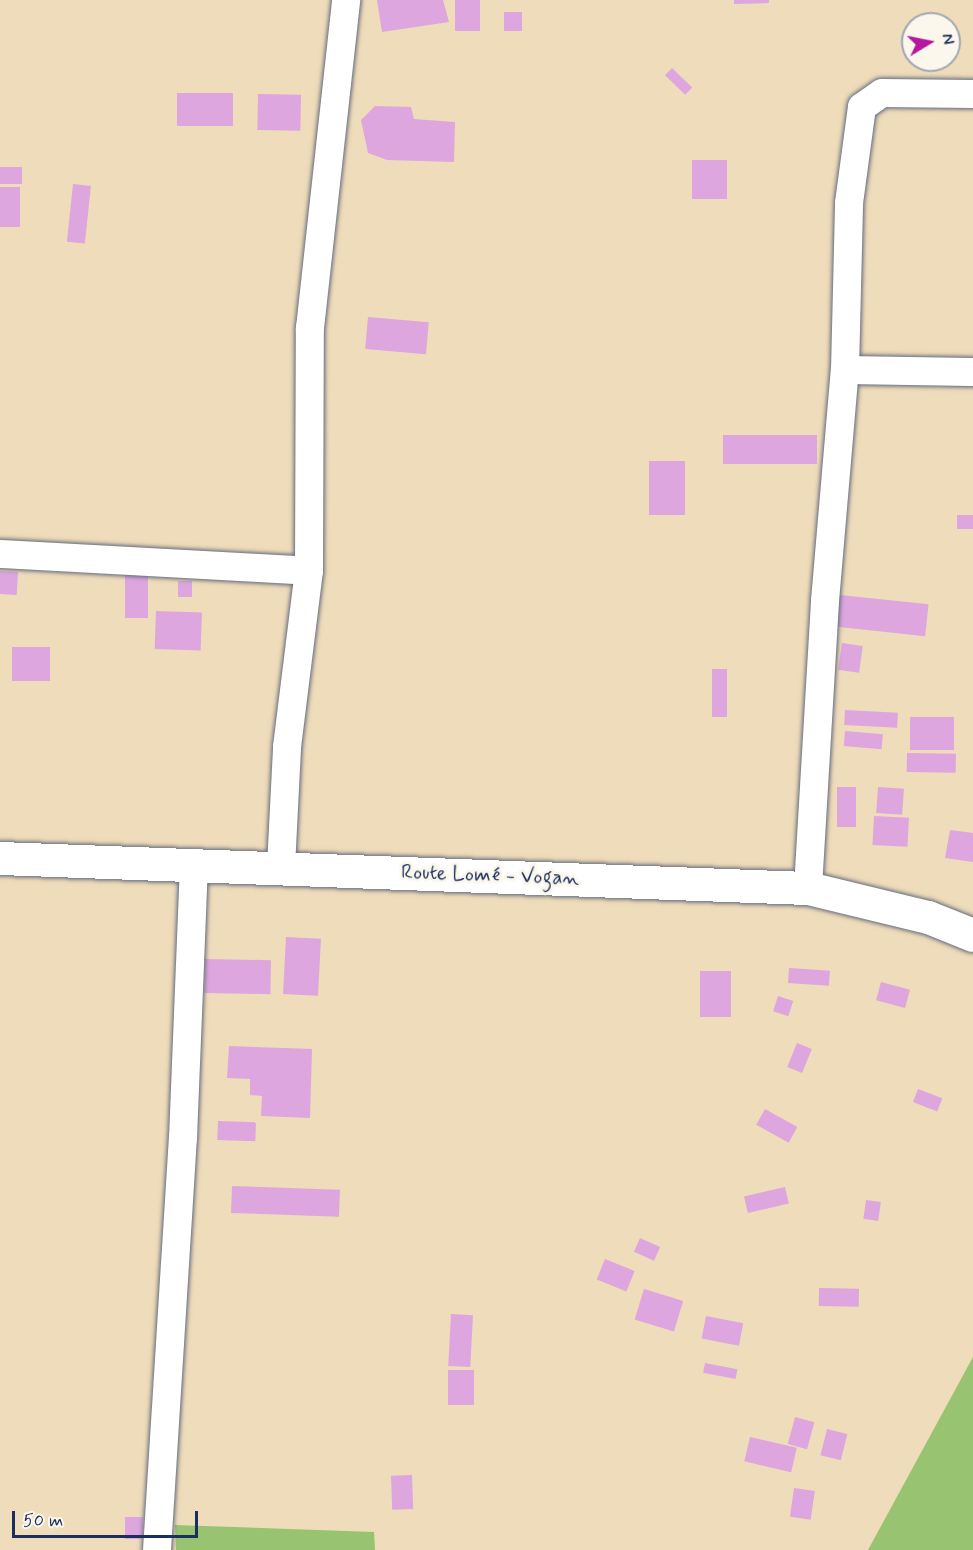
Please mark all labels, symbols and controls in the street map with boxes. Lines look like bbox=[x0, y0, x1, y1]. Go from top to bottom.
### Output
north arrow bbox=[901, 12, 961, 72]
text: N bbox=[936, 32, 959, 46]
street label: Route Lomé - Vogan bbox=[399, 859, 581, 891]
scale bar bbox=[15, 1499, 201, 1537]
text: 50 m bbox=[23, 1509, 63, 1533]

